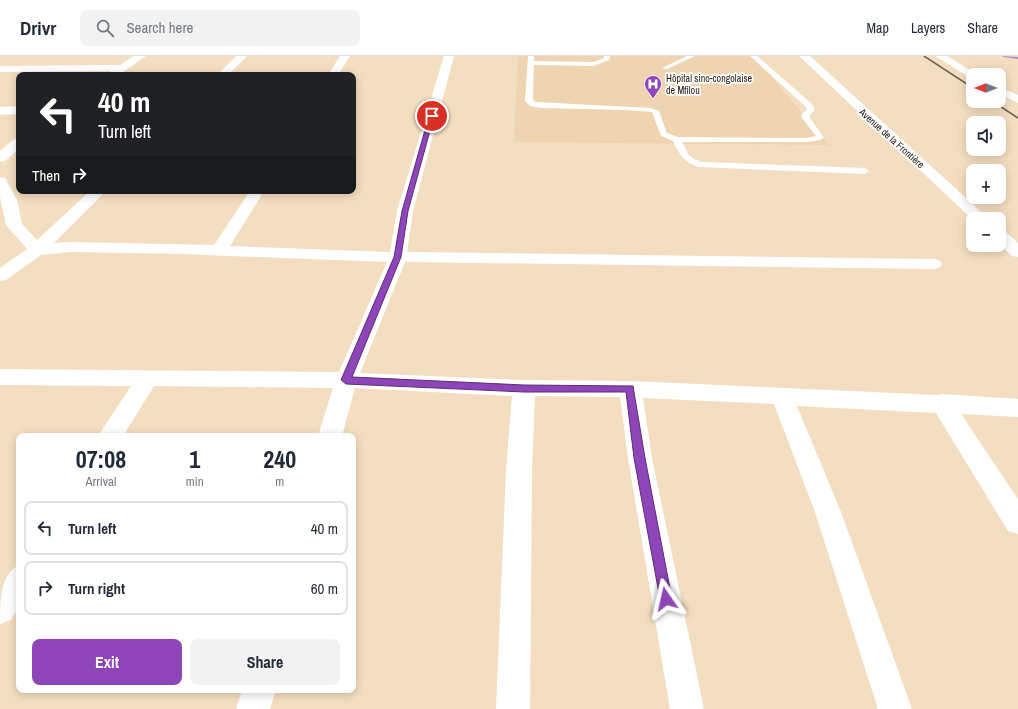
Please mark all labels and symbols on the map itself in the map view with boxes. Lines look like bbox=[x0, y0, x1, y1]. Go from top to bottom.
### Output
north arrow bbox=[966, 68, 1006, 108]
place label: Hôpital sino-congolaise de Mfilou bbox=[666, 72, 753, 97]
hospital icon: Hôpital sino-congolaise de Mfilou bbox=[643, 74, 663, 99]
pin bbox=[415, 99, 449, 133]
street label: Avenue de la Frontière bbox=[856, 105, 927, 171]
position arrow bbox=[645, 578, 687, 620]

